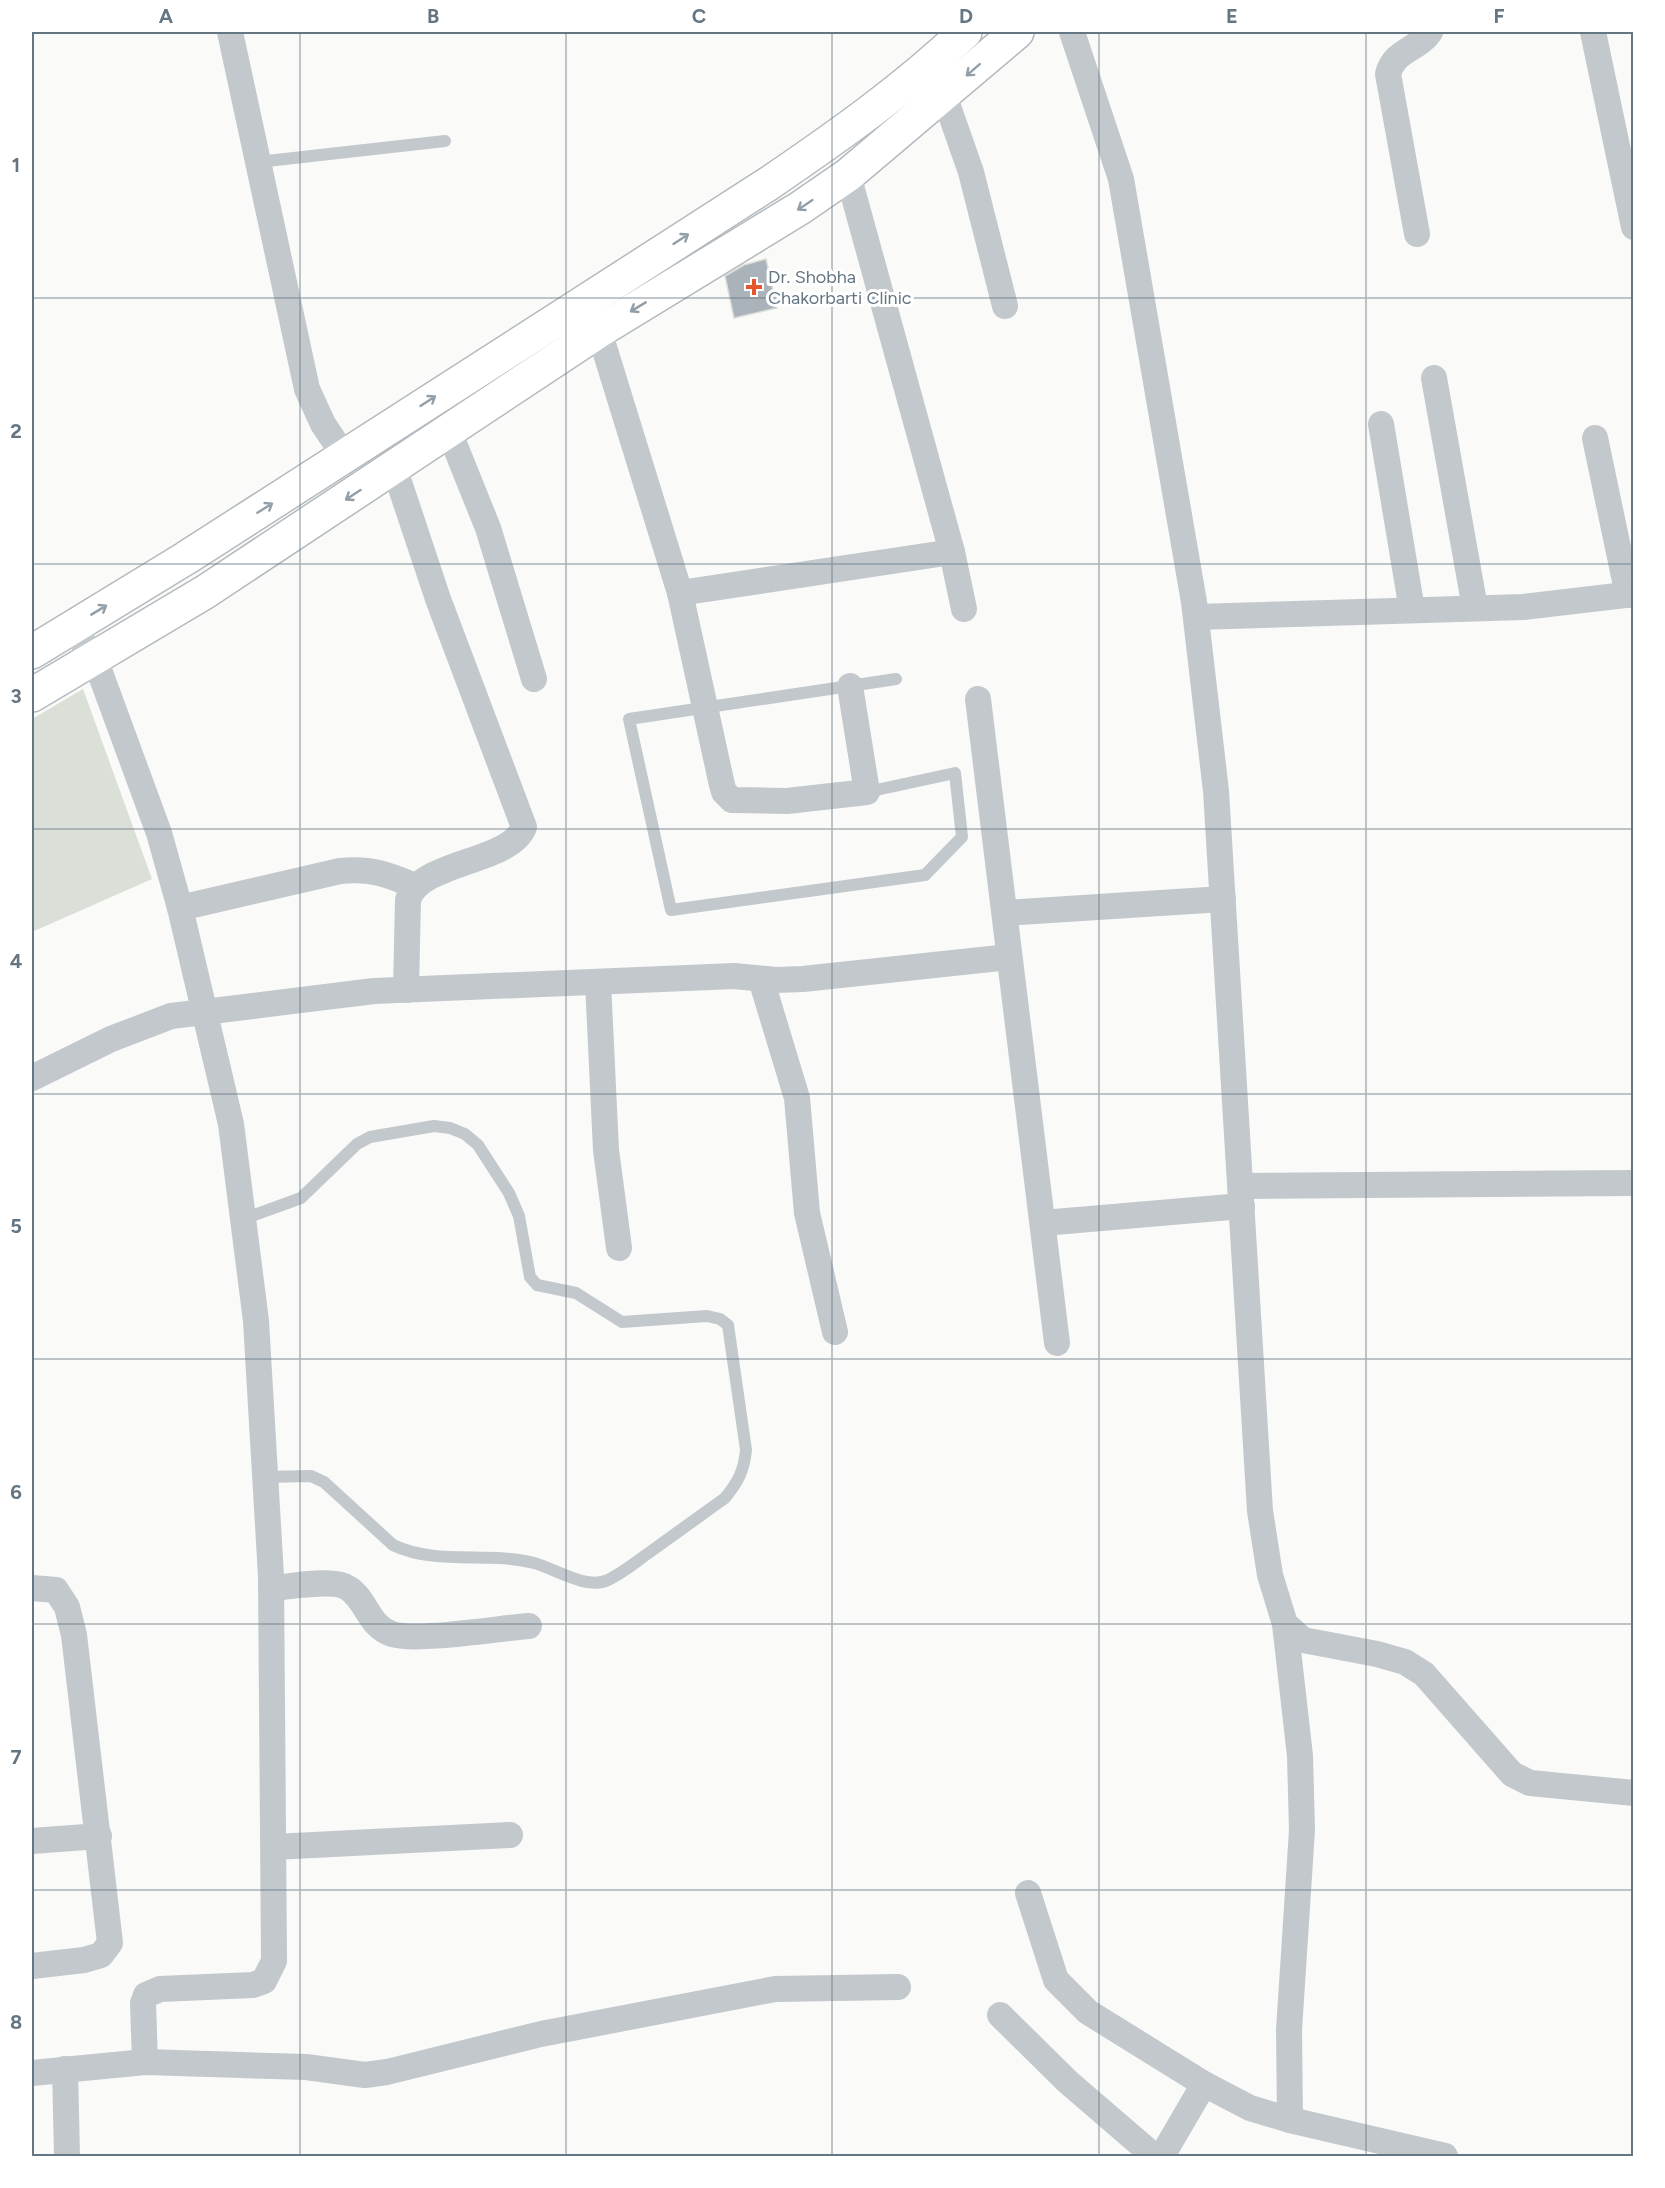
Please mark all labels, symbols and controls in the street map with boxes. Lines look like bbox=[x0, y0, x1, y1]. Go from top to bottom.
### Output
text: A bbox=[159, 4, 174, 28]
text: B bbox=[427, 4, 439, 28]
text: C bbox=[692, 4, 706, 28]
text: D bbox=[959, 4, 973, 28]
text: E bbox=[1226, 4, 1238, 28]
text: F bbox=[1493, 4, 1505, 28]
one-way arrow bbox=[966, 63, 981, 77]
text: 1 bbox=[12, 153, 20, 177]
one-way arrow bbox=[797, 199, 813, 211]
one-way arrow bbox=[672, 233, 689, 245]
place label: Dr. Shobha Chakorbarti Clinic bbox=[768, 266, 912, 309]
marker: Dr. Shobha Chakorbarti Clinic bbox=[745, 278, 763, 296]
one-way arrow bbox=[630, 301, 647, 313]
one-way arrow bbox=[420, 395, 437, 408]
text: 2 bbox=[10, 419, 22, 443]
one-way arrow bbox=[344, 488, 361, 501]
one-way arrow bbox=[257, 502, 273, 514]
one-way arrow bbox=[90, 604, 107, 616]
text: 3 bbox=[10, 684, 22, 708]
text: 4 bbox=[10, 949, 23, 973]
text: 5 bbox=[10, 1214, 22, 1238]
text: 6 bbox=[10, 1480, 22, 1504]
text: 7 bbox=[10, 1745, 22, 1769]
text: 8 bbox=[10, 2010, 22, 2034]

